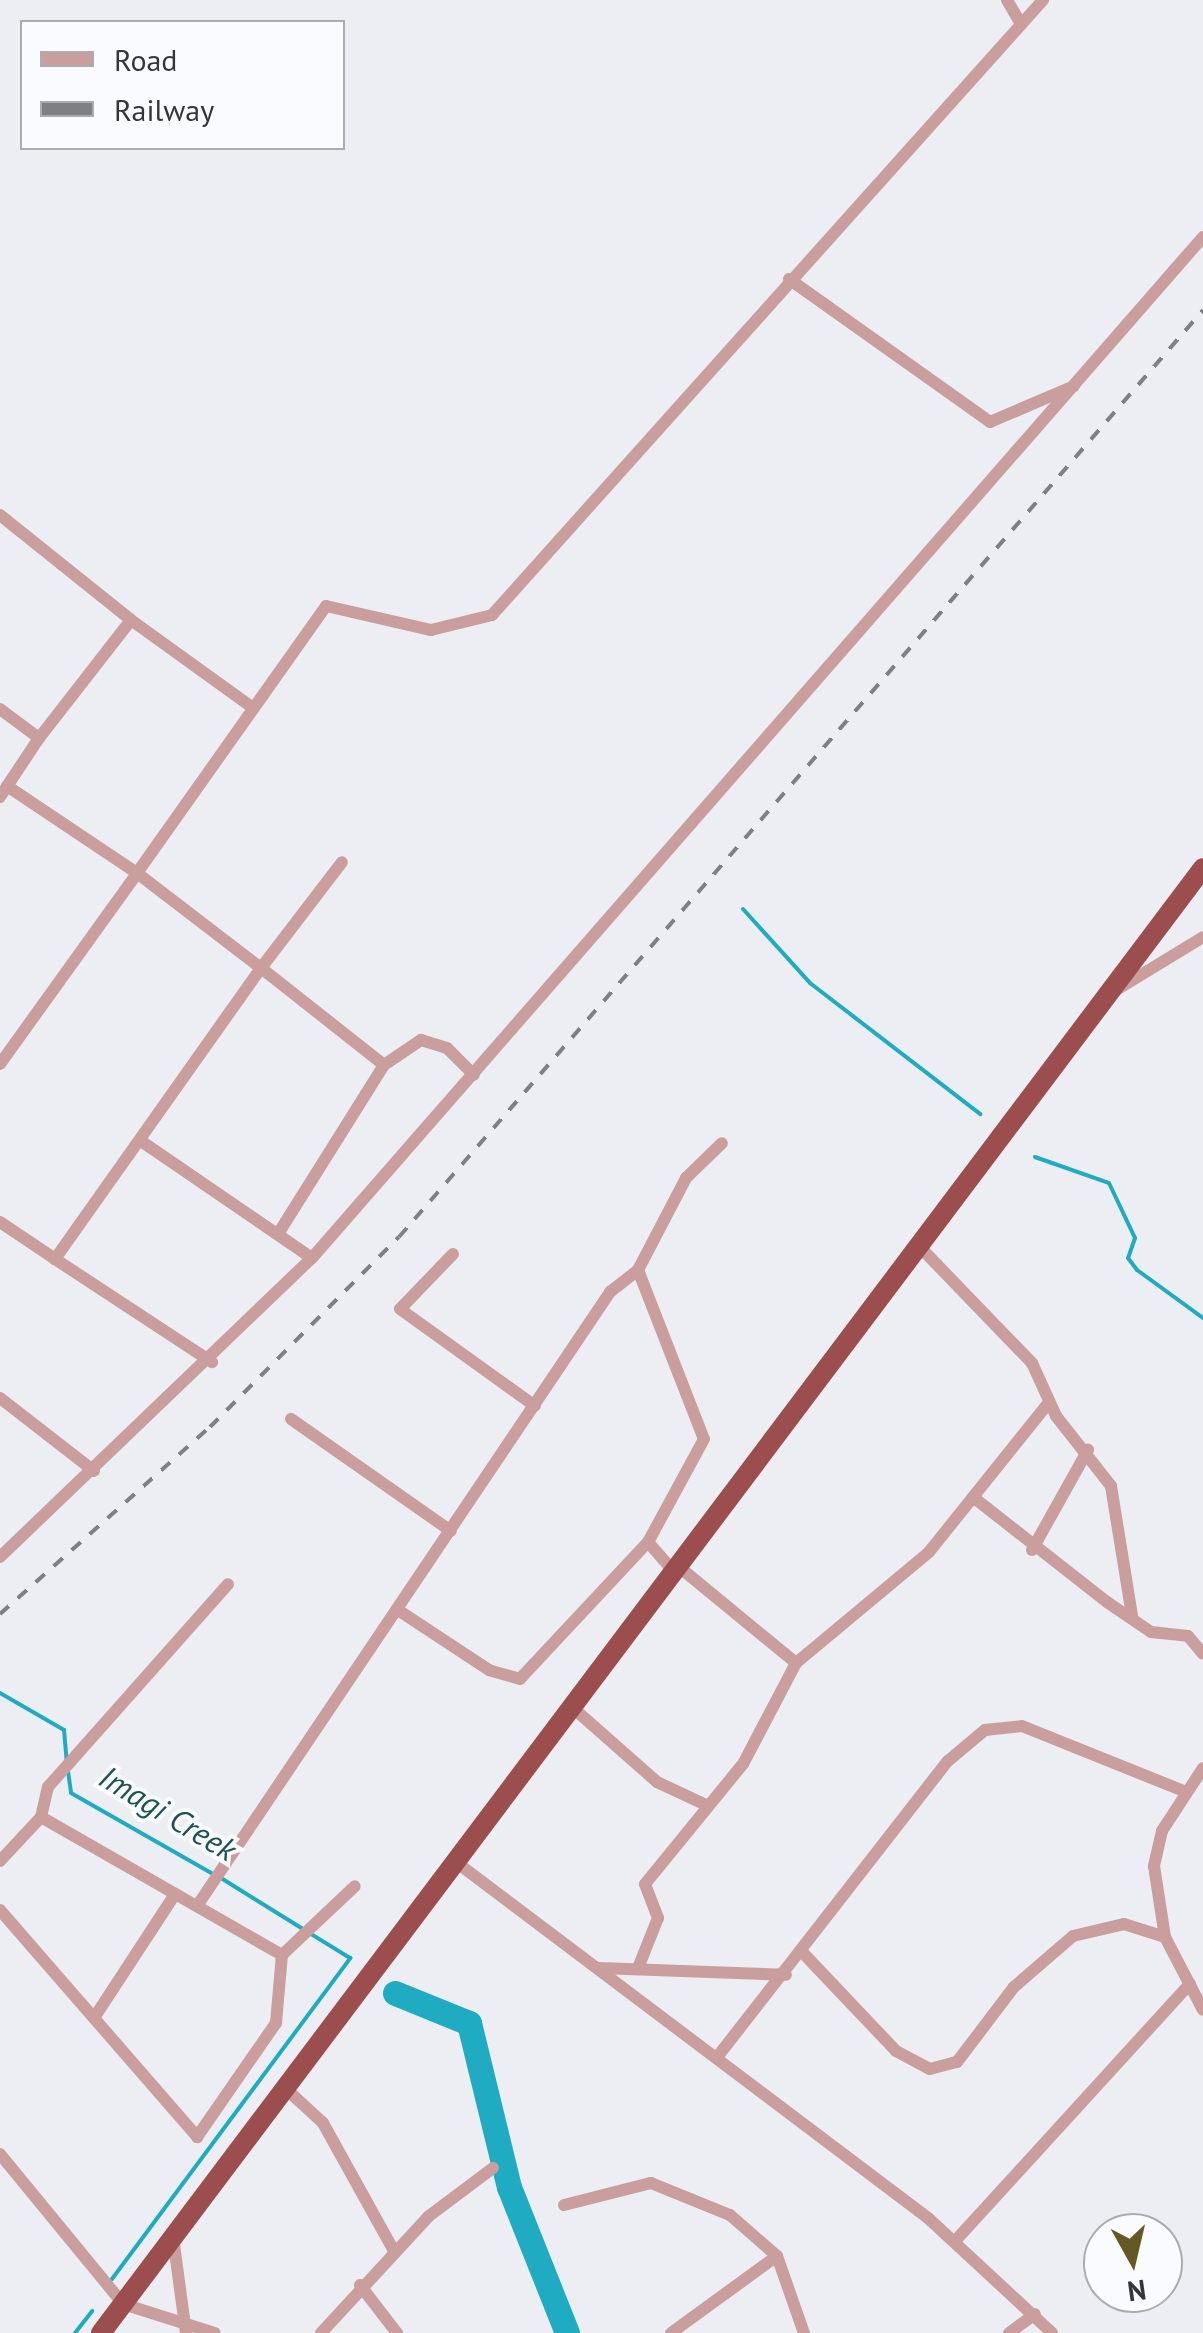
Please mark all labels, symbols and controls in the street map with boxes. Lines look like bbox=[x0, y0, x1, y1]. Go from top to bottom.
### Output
legend bbox=[20, 20, 345, 150]
text: Road bbox=[114, 40, 178, 79]
text: Railway bbox=[114, 90, 214, 129]
water label: Imagi Creek bbox=[93, 1757, 243, 1869]
north arrow bbox=[1083, 2213, 1183, 2313]
text: N bbox=[1125, 2272, 1149, 2311]

